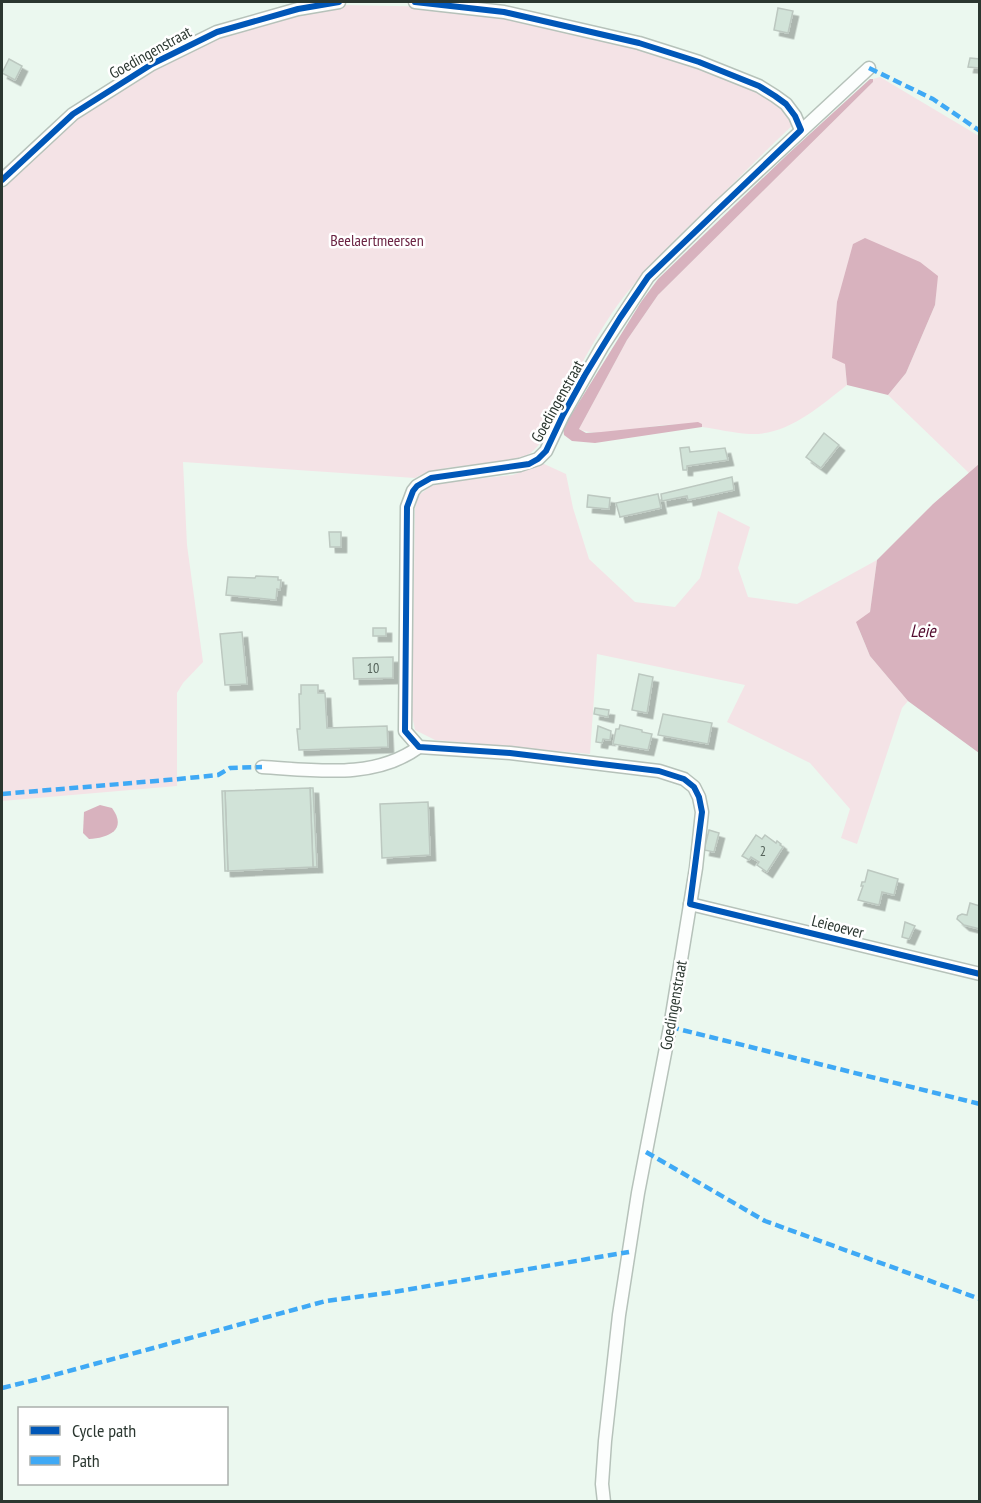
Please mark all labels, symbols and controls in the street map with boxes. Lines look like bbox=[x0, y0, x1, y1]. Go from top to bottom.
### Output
street label: Goedingenstraat bbox=[105, 21, 195, 83]
park label: Beelaertmeersen bbox=[330, 230, 424, 250]
street label: Goedingenstraat bbox=[526, 356, 588, 446]
water label: Leie bbox=[910, 619, 937, 642]
house number: 10 bbox=[367, 659, 379, 677]
house number: 2 bbox=[760, 842, 766, 860]
street label: Leieoever bbox=[810, 910, 867, 942]
street label: Goedingenstraat bbox=[655, 958, 691, 1051]
legend bbox=[18, 1407, 228, 1485]
text: Cycle path bbox=[72, 1419, 136, 1442]
text: Path bbox=[72, 1449, 100, 1472]

